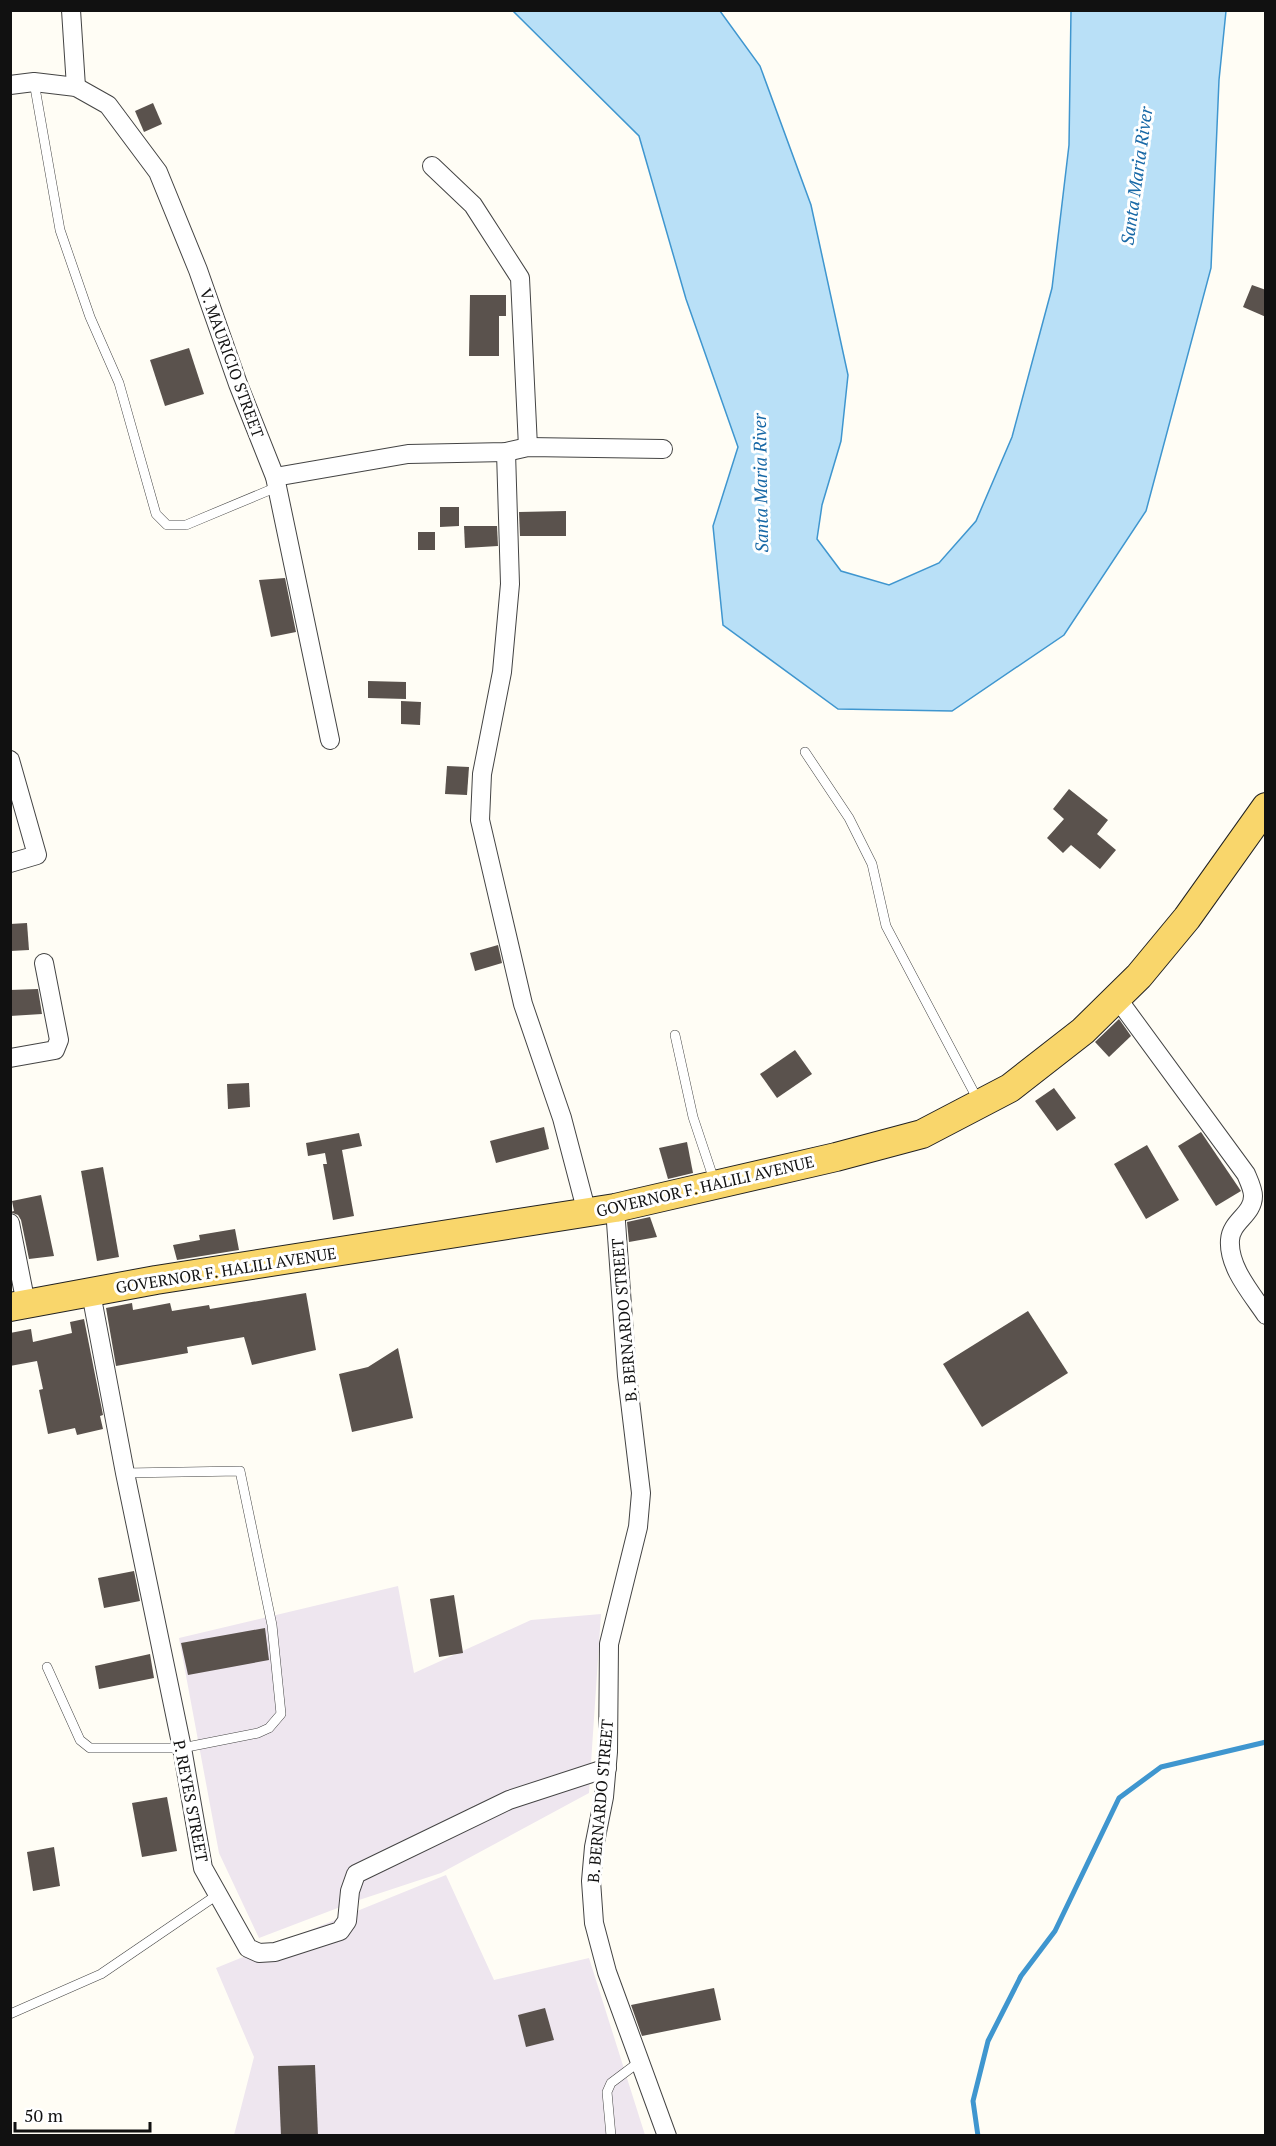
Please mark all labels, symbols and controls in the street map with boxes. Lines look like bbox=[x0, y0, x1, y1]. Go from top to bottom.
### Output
water label: Santa Maria River bbox=[1114, 104, 1158, 247]
street label: V. MAURICIO STREET bbox=[195, 285, 269, 441]
water label: Santa Maria River bbox=[747, 412, 773, 553]
street label: GOVERNOR F. HALILI AVENUE bbox=[594, 1150, 816, 1222]
street label: B. BERNARDO STREET bbox=[606, 1237, 642, 1403]
street label: GOVERNOR F. HALILI AVENUE bbox=[114, 1242, 338, 1298]
street label: B. BERNARDO STREET bbox=[582, 1718, 618, 1884]
street label: P. REYES STREET bbox=[168, 1738, 214, 1864]
scale bar bbox=[15, 2095, 150, 2133]
text: 50 m bbox=[24, 2103, 64, 2127]

